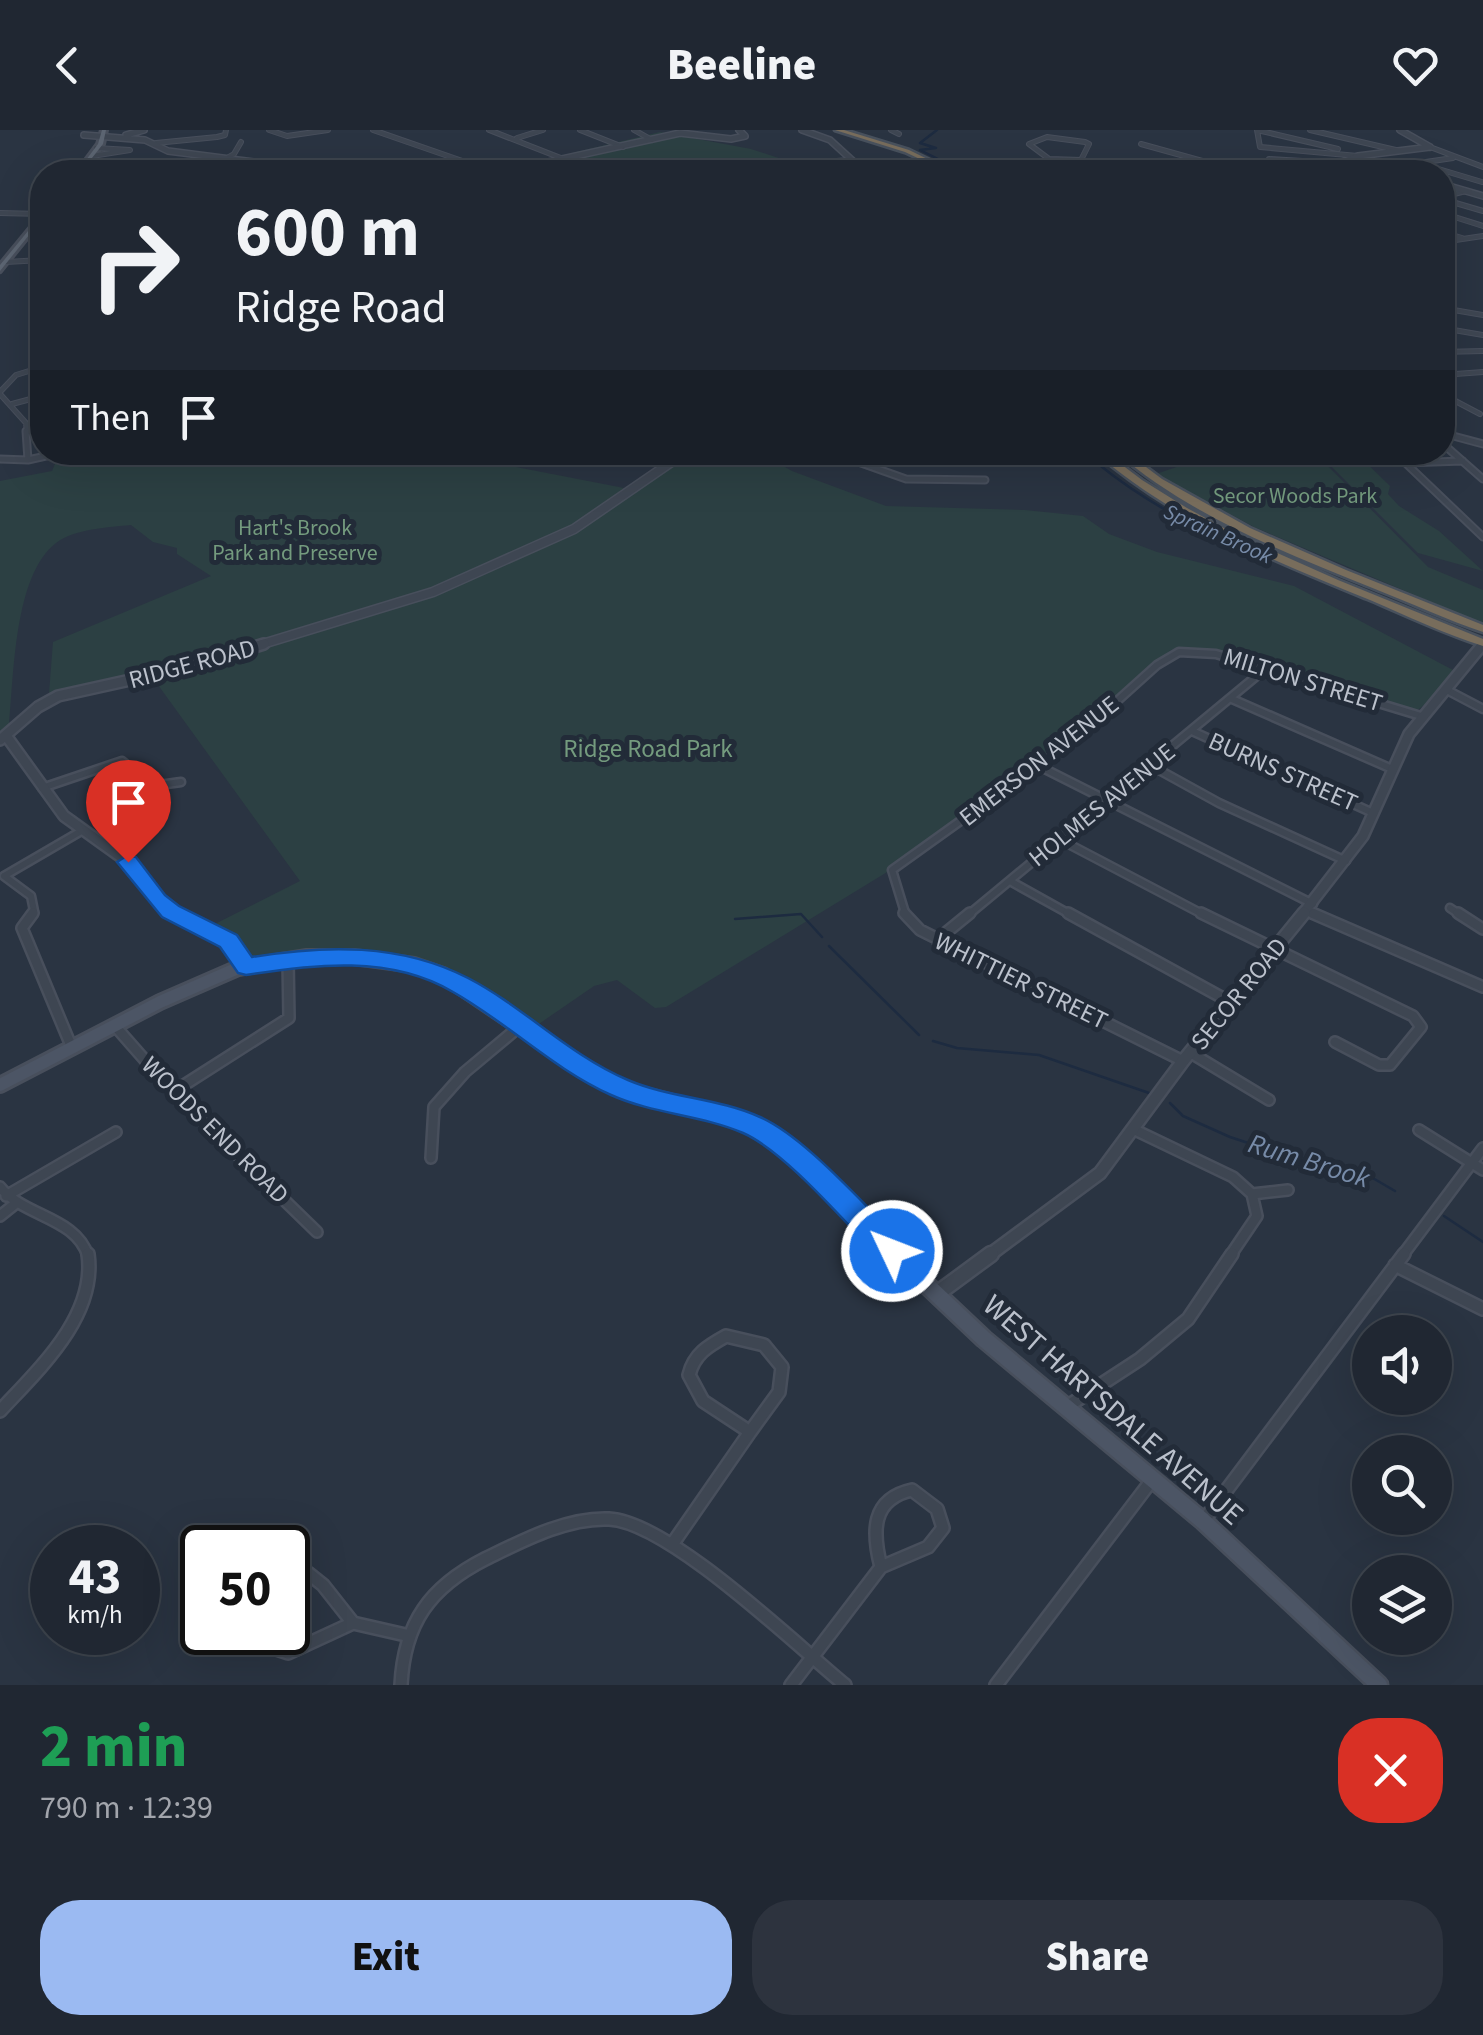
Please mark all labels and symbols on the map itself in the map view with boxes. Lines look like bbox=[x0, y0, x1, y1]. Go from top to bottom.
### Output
park label: Secor Woods Park bbox=[1213, 480, 1377, 512]
water label: Sprain Brook bbox=[1158, 496, 1278, 572]
park label: Hart's Brook Park and Preserve bbox=[212, 512, 378, 569]
street label: RIDGE ROAD bbox=[125, 630, 259, 698]
street label: MILTON STREET bbox=[1219, 639, 1387, 721]
street label: EMERSON AVENUE bbox=[951, 687, 1127, 835]
street label: BURNS STREET bbox=[1203, 723, 1363, 821]
park label: Ridge Road Park bbox=[563, 731, 733, 767]
street label: HOLMES AVENUE bbox=[1021, 735, 1183, 875]
pin bbox=[86, 760, 171, 863]
street label: WHITTIER STREET bbox=[928, 923, 1114, 1039]
street label: SECOR ROAD bbox=[1182, 930, 1296, 1058]
street label: WOODS END ROAD bbox=[133, 1048, 297, 1212]
water label: Rum Brook bbox=[1243, 1124, 1375, 1199]
position arrow bbox=[840, 1199, 944, 1303]
street label: WEST HARTSDALE AVENUE bbox=[973, 1285, 1253, 1535]
speed limit sign: 50 bbox=[180, 1525, 310, 1655]

